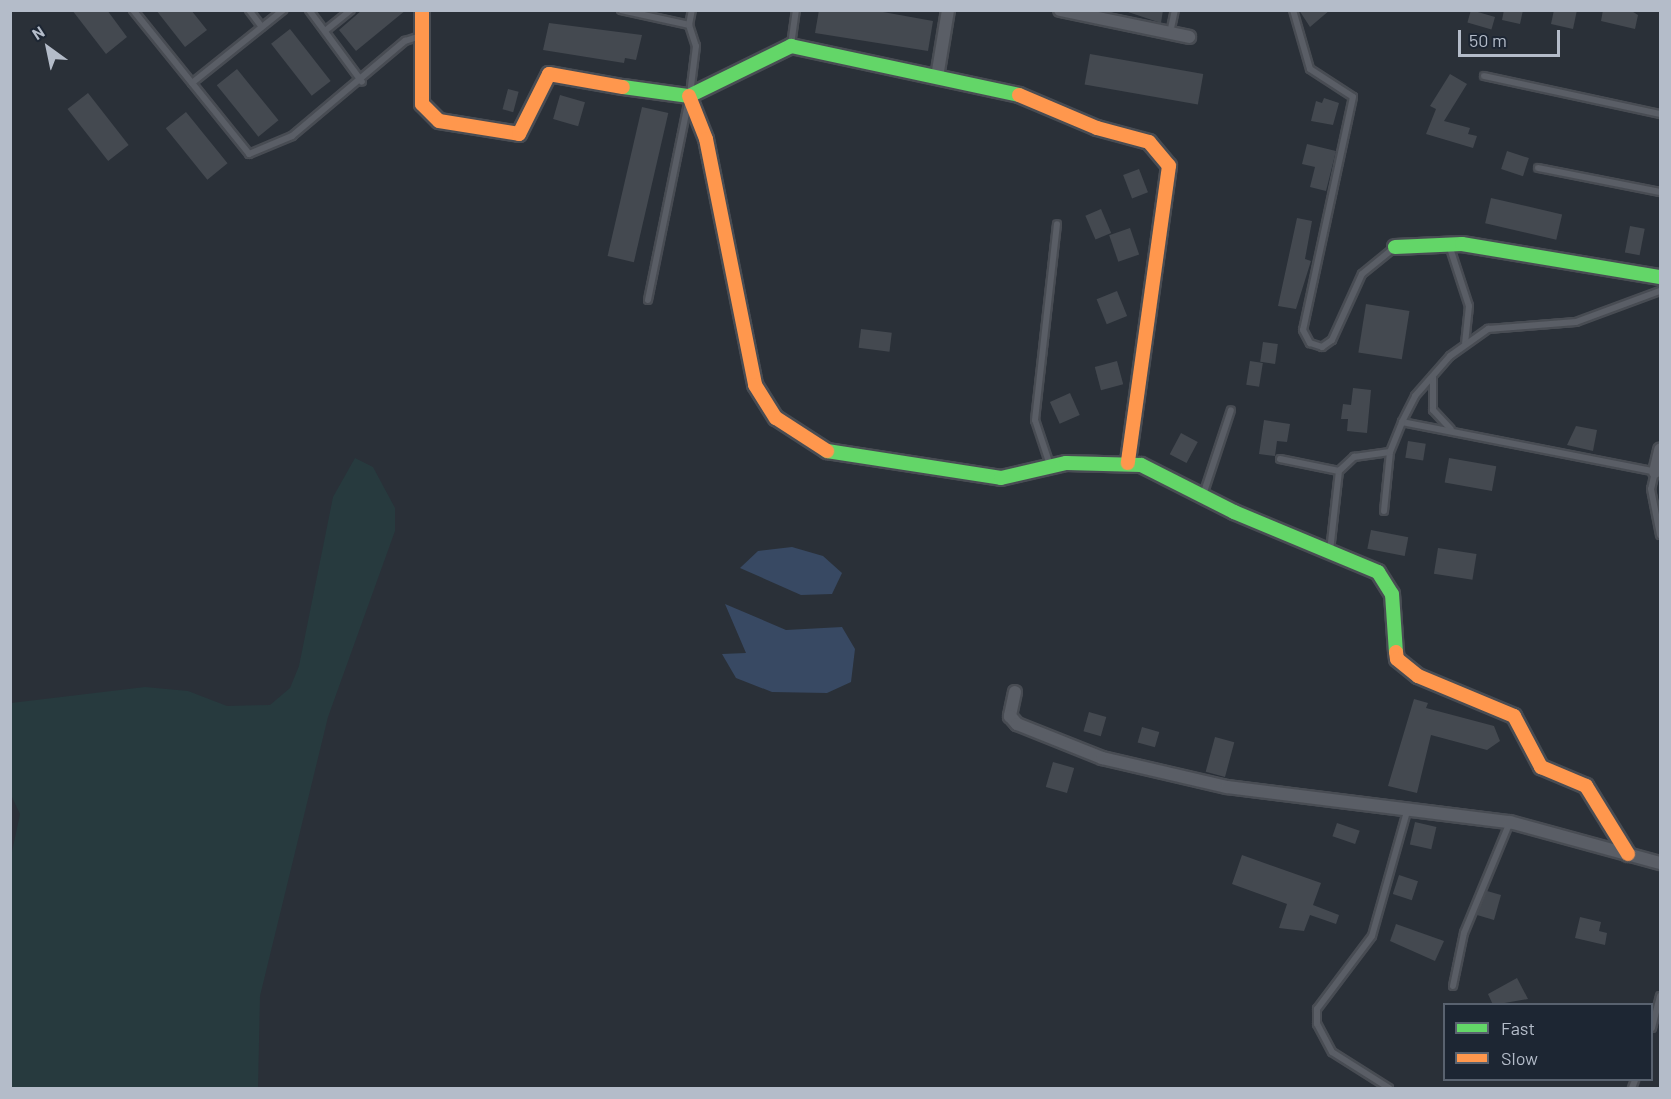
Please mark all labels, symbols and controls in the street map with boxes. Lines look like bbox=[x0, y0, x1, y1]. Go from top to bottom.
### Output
north arrow bbox=[18, 18, 78, 78]
scale bar bbox=[1461, 18, 1563, 56]
text: N bbox=[28, 22, 48, 43]
text: 50 m bbox=[1469, 29, 1507, 51]
legend bbox=[1443, 1003, 1653, 1081]
text: Fast bbox=[1501, 1017, 1535, 1039]
text: Slow bbox=[1501, 1047, 1538, 1069]

